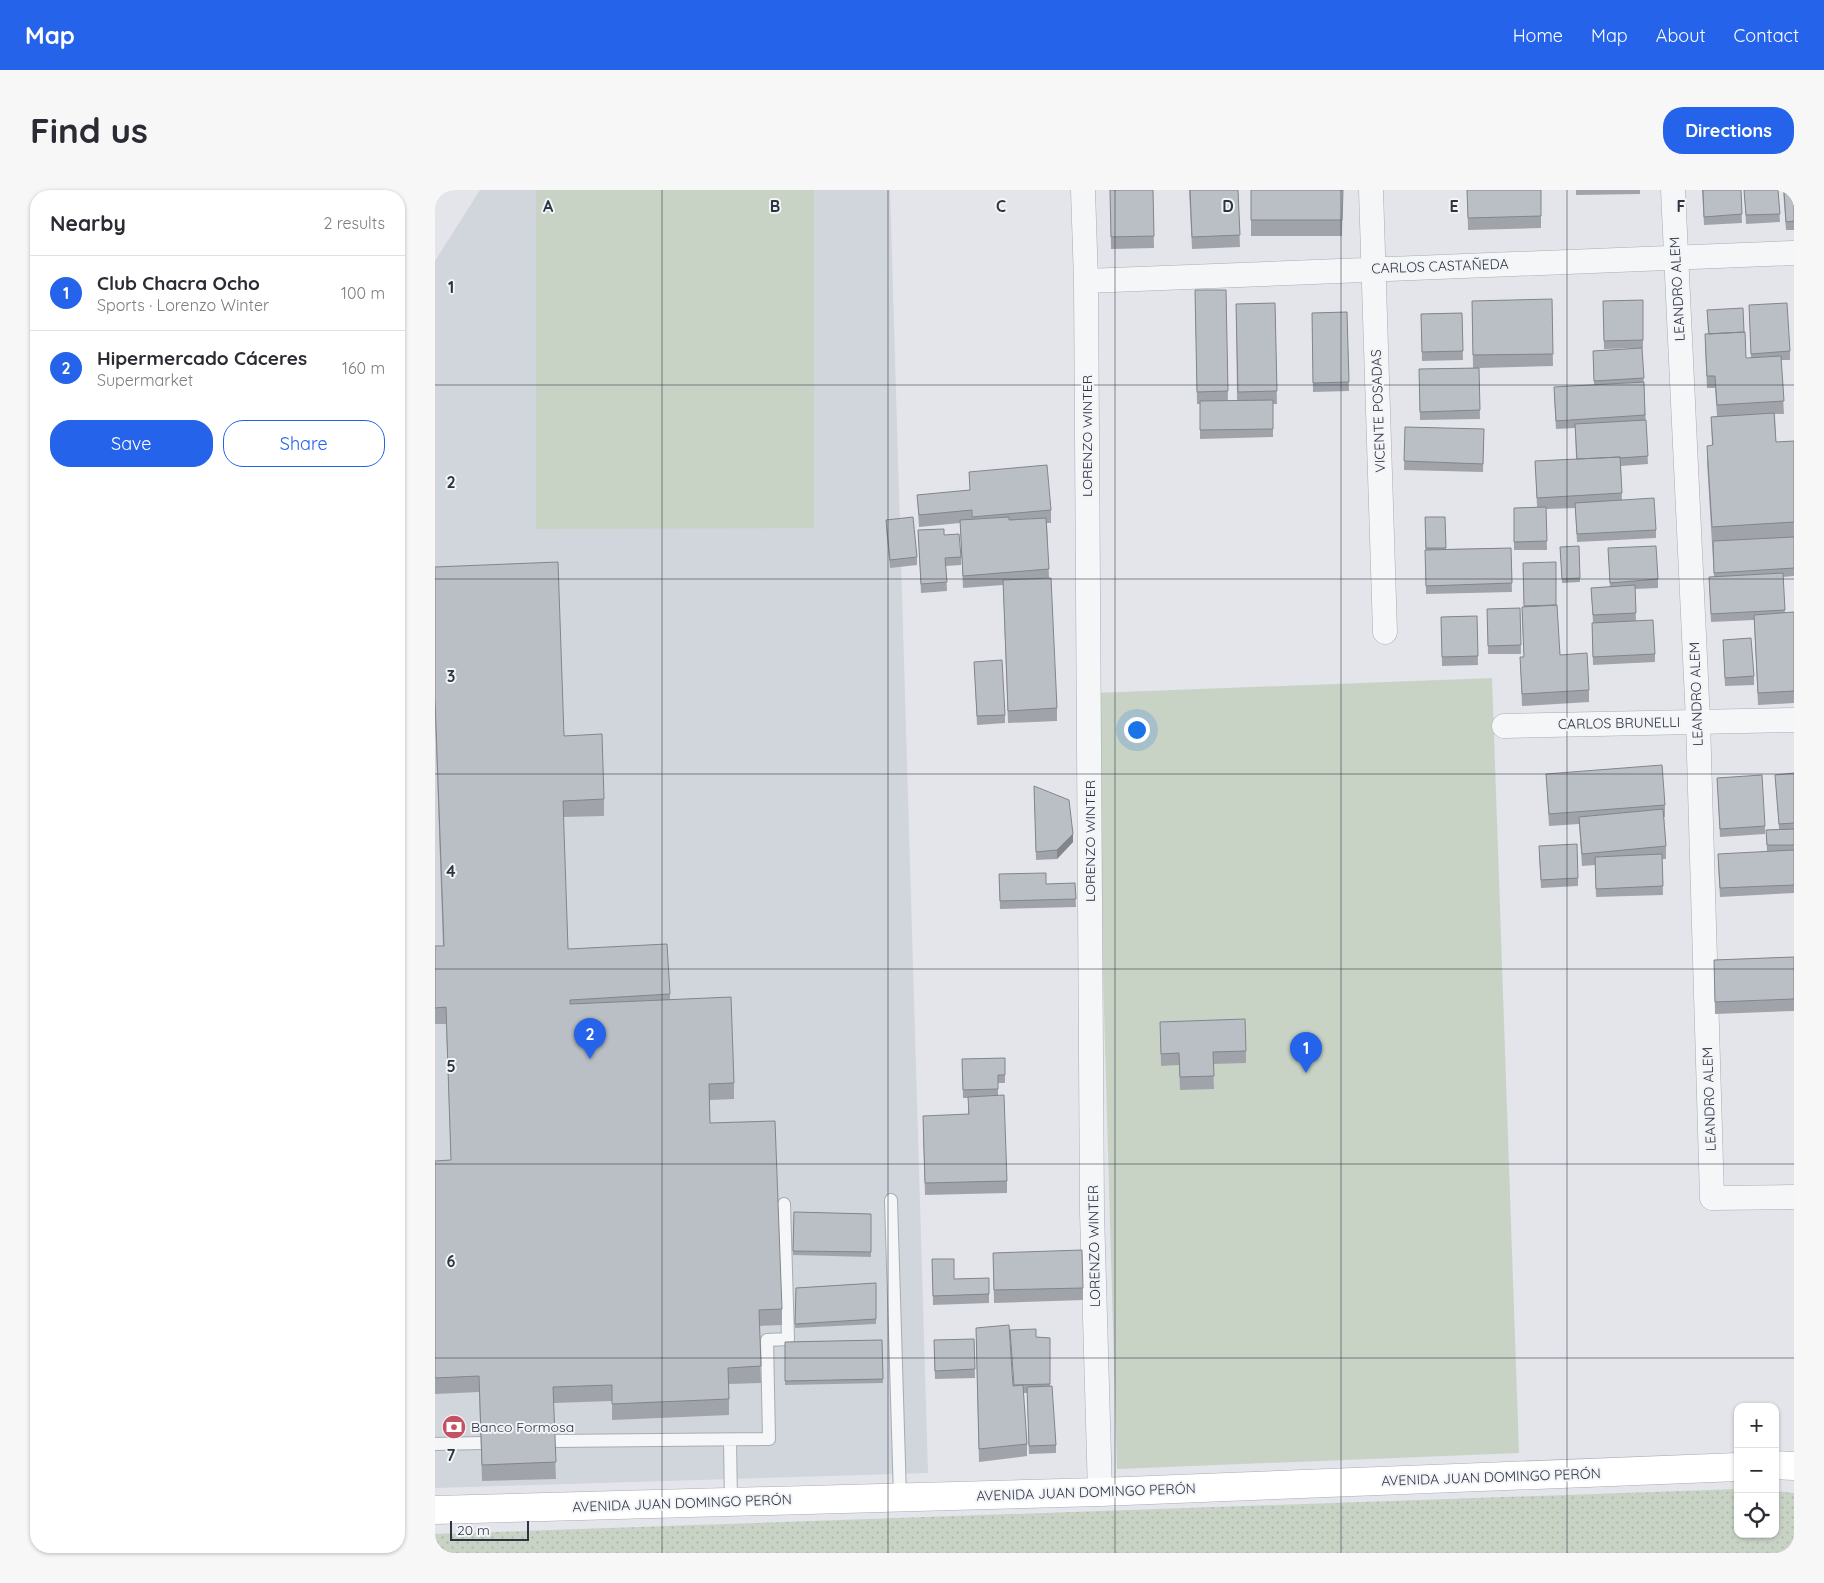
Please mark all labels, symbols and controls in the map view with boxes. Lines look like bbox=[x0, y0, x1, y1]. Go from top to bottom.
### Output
text: Map bbox=[25, 20, 75, 50]
text: Home bbox=[1513, 24, 1563, 47]
text: Map bbox=[1591, 24, 1628, 47]
text: About bbox=[1656, 24, 1706, 47]
text: Contact bbox=[1734, 24, 1799, 47]
button: Directions bbox=[1663, 107, 1794, 154]
text: Find us bbox=[30, 108, 148, 152]
text: A bbox=[543, 196, 554, 216]
text: B bbox=[770, 196, 780, 216]
text: C bbox=[996, 196, 1006, 216]
text: D bbox=[1222, 196, 1234, 216]
text: E bbox=[1449, 196, 1459, 216]
text: F bbox=[1677, 196, 1686, 216]
text: Nearby bbox=[50, 210, 126, 236]
text: 2 results bbox=[323, 213, 385, 233]
street label: LEANDRO ALEM bbox=[1665, 236, 1689, 342]
street label: CARLOS CASTAÑEDA bbox=[1371, 255, 1509, 277]
text: Club Chacra Ocho bbox=[97, 271, 260, 295]
text: 1 bbox=[448, 277, 454, 297]
text: 1 bbox=[63, 283, 69, 303]
text: 100 m bbox=[341, 283, 385, 303]
text: Sports · Lorenzo Winter bbox=[97, 295, 269, 315]
text: Hipermercado Cáceres bbox=[97, 346, 307, 370]
street label: VICENTE POSADAS bbox=[1367, 349, 1389, 473]
text: 2 bbox=[61, 358, 71, 378]
text: 160 m bbox=[342, 358, 385, 378]
text: Supermarket bbox=[97, 370, 193, 390]
street label: LORENZO WINTER bbox=[1078, 375, 1096, 497]
button: Save bbox=[50, 420, 213, 467]
button: Share bbox=[223, 420, 385, 467]
text: 2 bbox=[446, 472, 456, 492]
street label: LEANDRO ALEM bbox=[1685, 641, 1707, 747]
text: 3 bbox=[447, 666, 455, 686]
street label: CARLOS BRUNELLI bbox=[1558, 713, 1680, 733]
your location bbox=[1124, 717, 1150, 743]
street label: LORENZO WINTER bbox=[1081, 780, 1099, 902]
text: 4 bbox=[446, 861, 456, 881]
pin: 2 bbox=[574, 1018, 606, 1059]
pin: 1 bbox=[1290, 1032, 1322, 1073]
street label: LEANDRO ALEM bbox=[1698, 1046, 1720, 1152]
text: 5 bbox=[446, 1056, 456, 1076]
street label: LORENZO WINTER bbox=[1084, 1185, 1104, 1307]
text: 6 bbox=[447, 1251, 456, 1271]
map controls bbox=[1734, 1403, 1779, 1538]
button: + bbox=[1734, 1403, 1779, 1448]
bank icon: Banco Formosa bbox=[441, 1414, 467, 1440]
place label: Banco Formosa bbox=[471, 1418, 574, 1436]
text: 7 bbox=[447, 1445, 456, 1465]
button: − bbox=[1734, 1448, 1779, 1493]
street label: AVENIDA JUAN DOMINGO PERÓN bbox=[1381, 1464, 1601, 1490]
street label: AVENIDA JUAN DOMINGO PERÓN bbox=[976, 1479, 1196, 1505]
street label: AVENIDA JUAN DOMINGO PERÓN bbox=[572, 1490, 792, 1516]
button: locate bbox=[1734, 1493, 1779, 1538]
scale bar bbox=[450, 1518, 529, 1541]
text: 20 m bbox=[457, 1521, 490, 1539]

